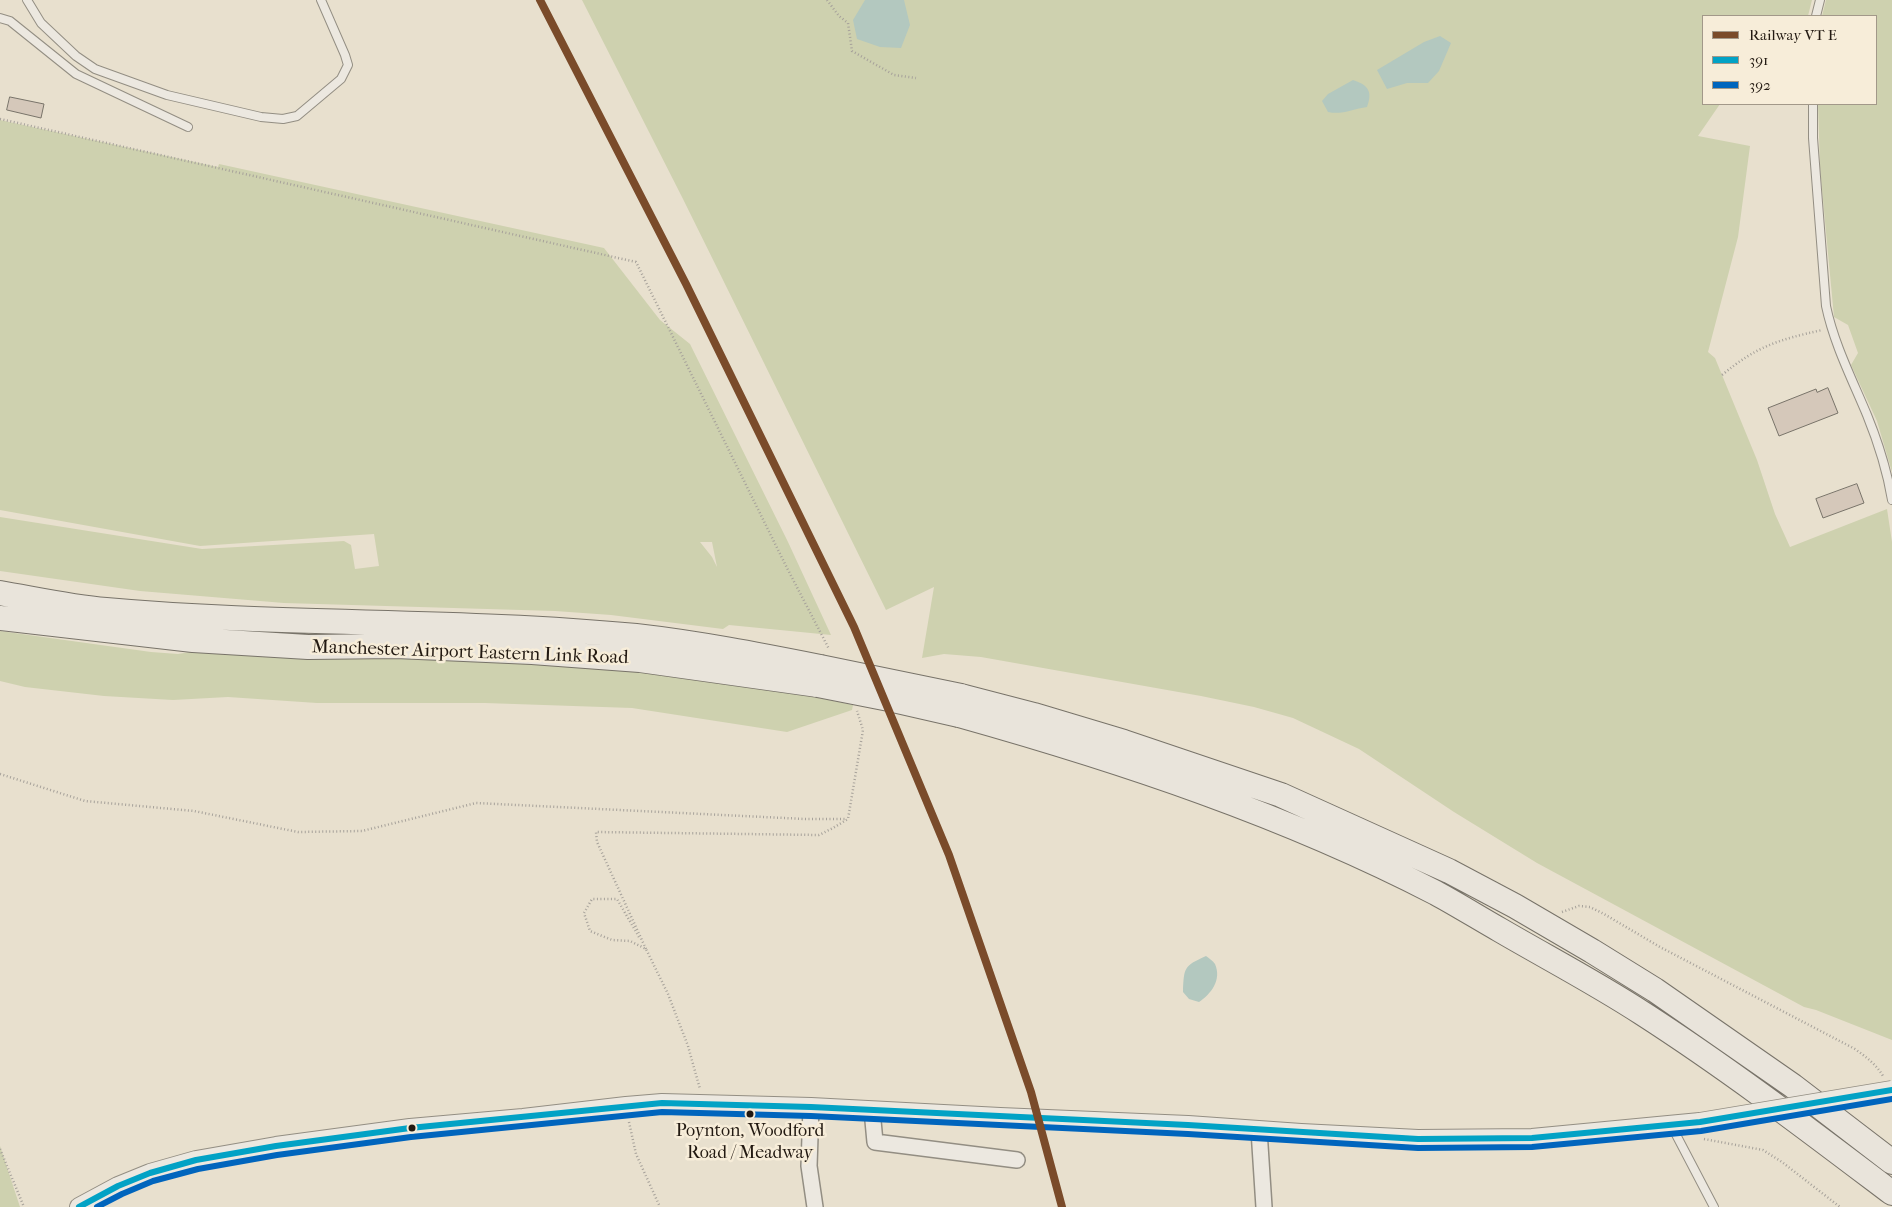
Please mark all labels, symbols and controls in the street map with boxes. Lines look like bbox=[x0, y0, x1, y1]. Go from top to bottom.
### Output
legend bbox=[1702, 15, 1877, 105]
text: Railway VT E bbox=[1749, 26, 1837, 44]
text: 391 bbox=[1749, 51, 1768, 69]
text: 392 bbox=[1749, 76, 1771, 94]
street label: Manchester Airport Eastern Link Road bbox=[311, 636, 629, 670]
marker: Poynton, Woodford Road / Meadway bbox=[745, 1109, 755, 1119]
place label: Poynton, Woodford Road / Meadway bbox=[676, 1121, 824, 1164]
unlabelled marker bbox=[407, 1123, 417, 1133]

